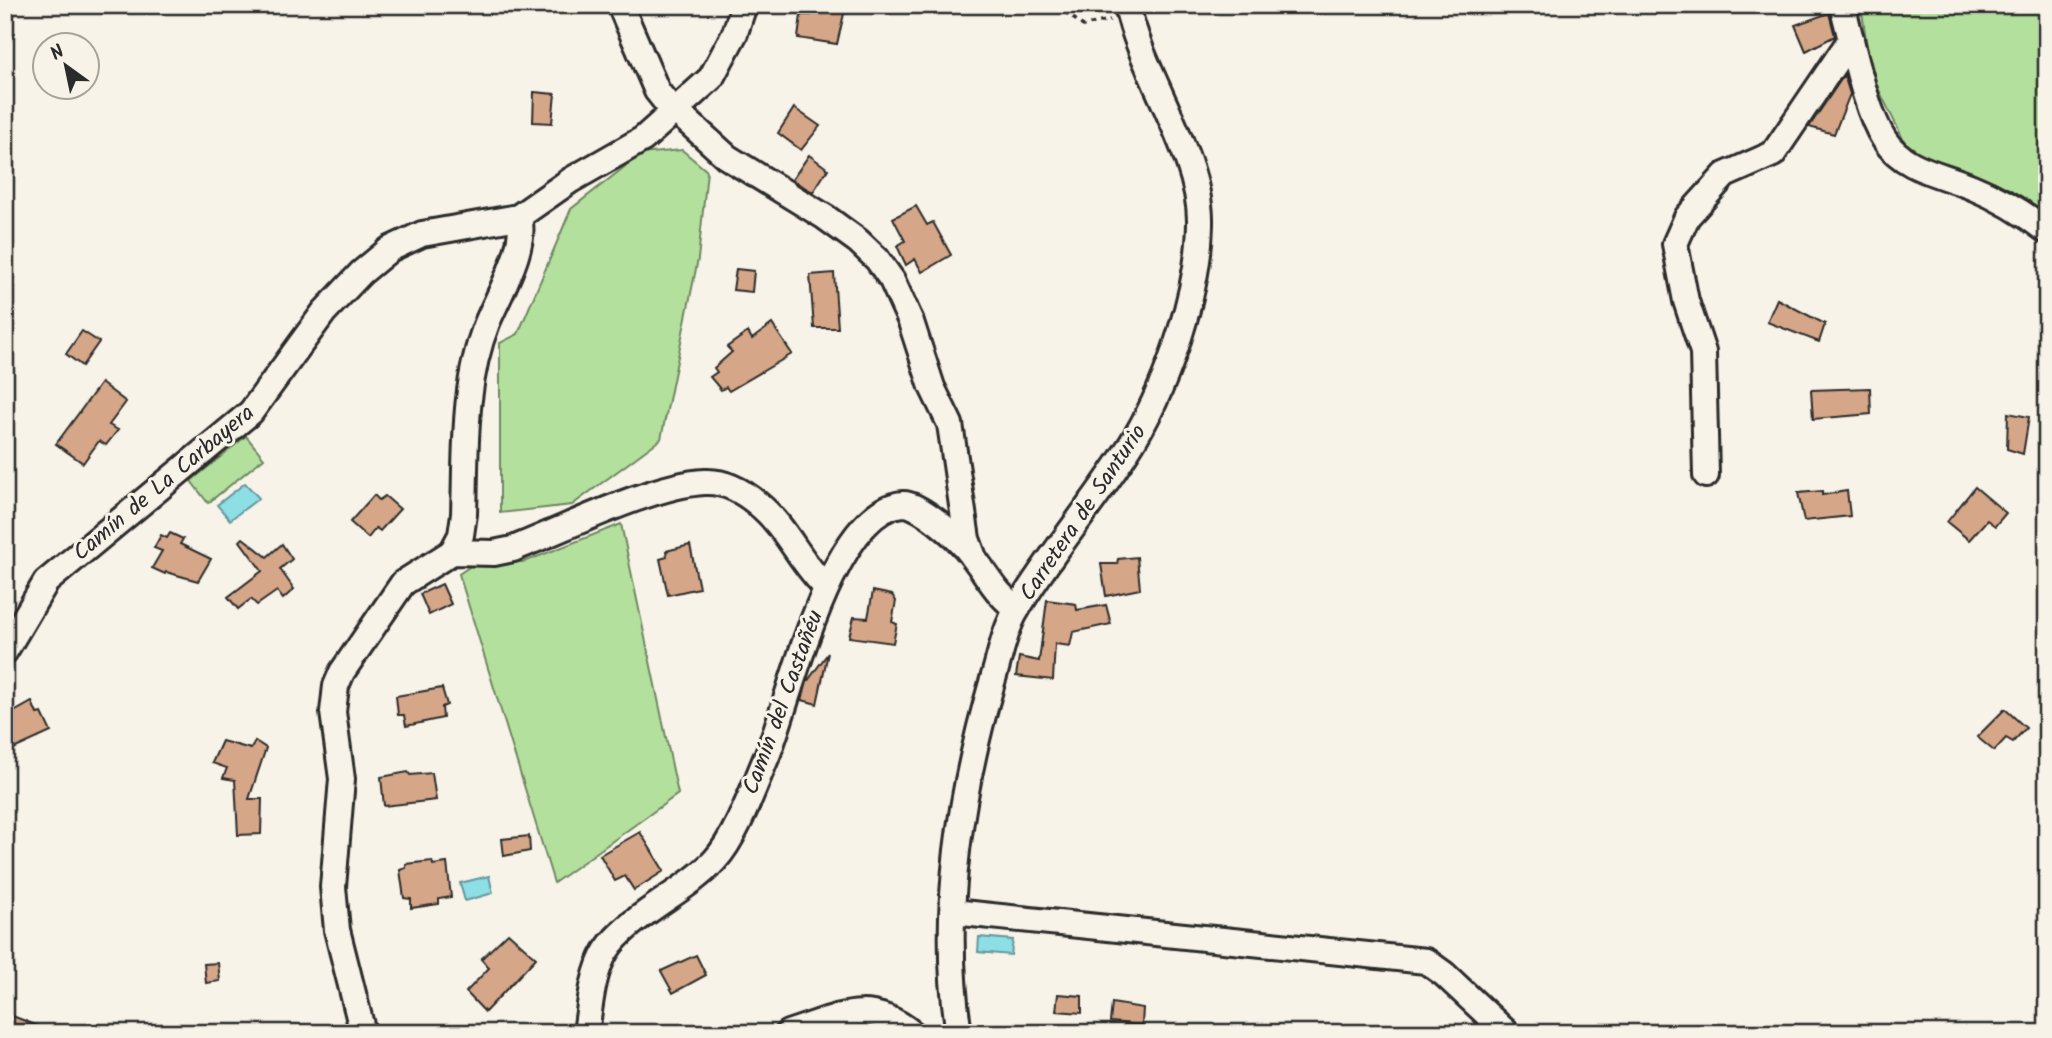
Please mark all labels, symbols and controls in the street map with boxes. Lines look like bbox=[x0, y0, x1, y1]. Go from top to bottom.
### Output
north arrow bbox=[32, 32, 102, 102]
text: N bbox=[45, 38, 71, 69]
street label: Camín de La Carbayera bbox=[65, 396, 263, 571]
street label: Carretera de Santurio bbox=[1011, 417, 1156, 609]
street label: Camín del Castañéu bbox=[734, 605, 834, 800]

